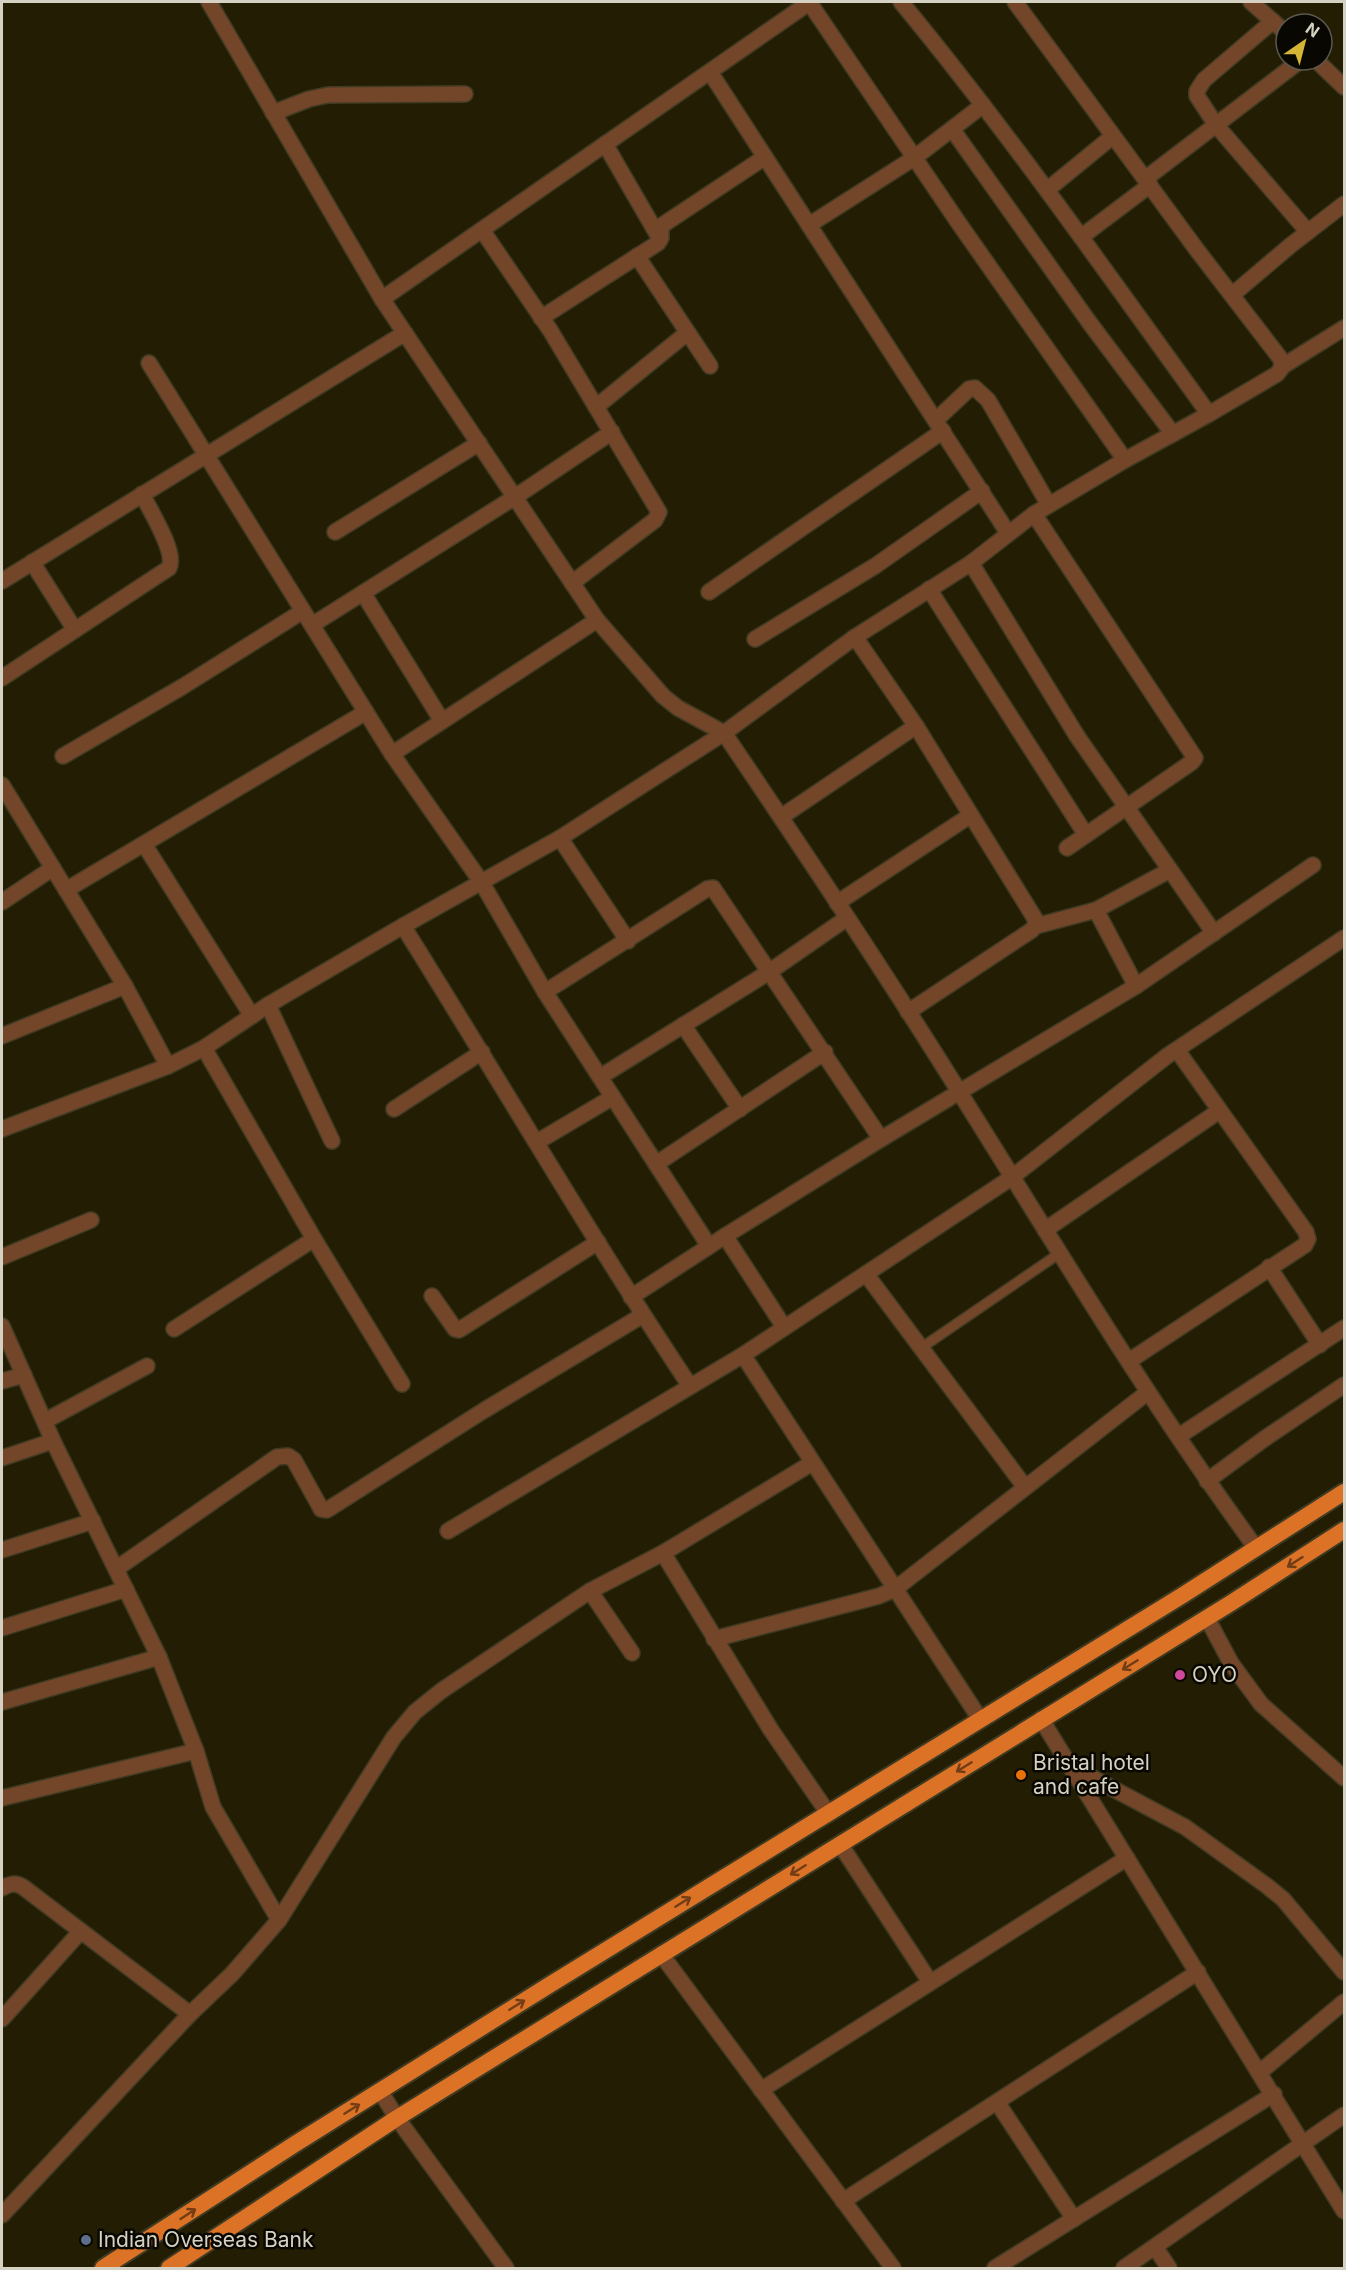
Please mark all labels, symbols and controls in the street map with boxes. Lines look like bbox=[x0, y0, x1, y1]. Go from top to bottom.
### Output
north arrow bbox=[1274, 12, 1334, 72]
text: N bbox=[1302, 18, 1323, 41]
one-way arrow bbox=[1287, 1556, 1304, 1568]
one-way arrow bbox=[1122, 1660, 1139, 1672]
place label: OYO bbox=[1192, 1662, 1237, 1687]
marker: OYO bbox=[1173, 1668, 1187, 1682]
place label: Bristal hotel and cafe bbox=[1033, 1750, 1150, 1799]
one-way arrow bbox=[956, 1762, 973, 1774]
marker: Bristal hotel and cafe bbox=[1014, 1768, 1028, 1782]
one-way arrow bbox=[790, 1864, 807, 1876]
one-way arrow bbox=[674, 1896, 691, 1908]
one-way arrow bbox=[508, 1999, 525, 2011]
one-way arrow bbox=[343, 2102, 360, 2114]
one-way arrow bbox=[179, 2208, 195, 2220]
place label: Indian Overseas Bank bbox=[98, 2227, 314, 2252]
marker: Indian Overseas Bank bbox=[79, 2233, 93, 2247]

